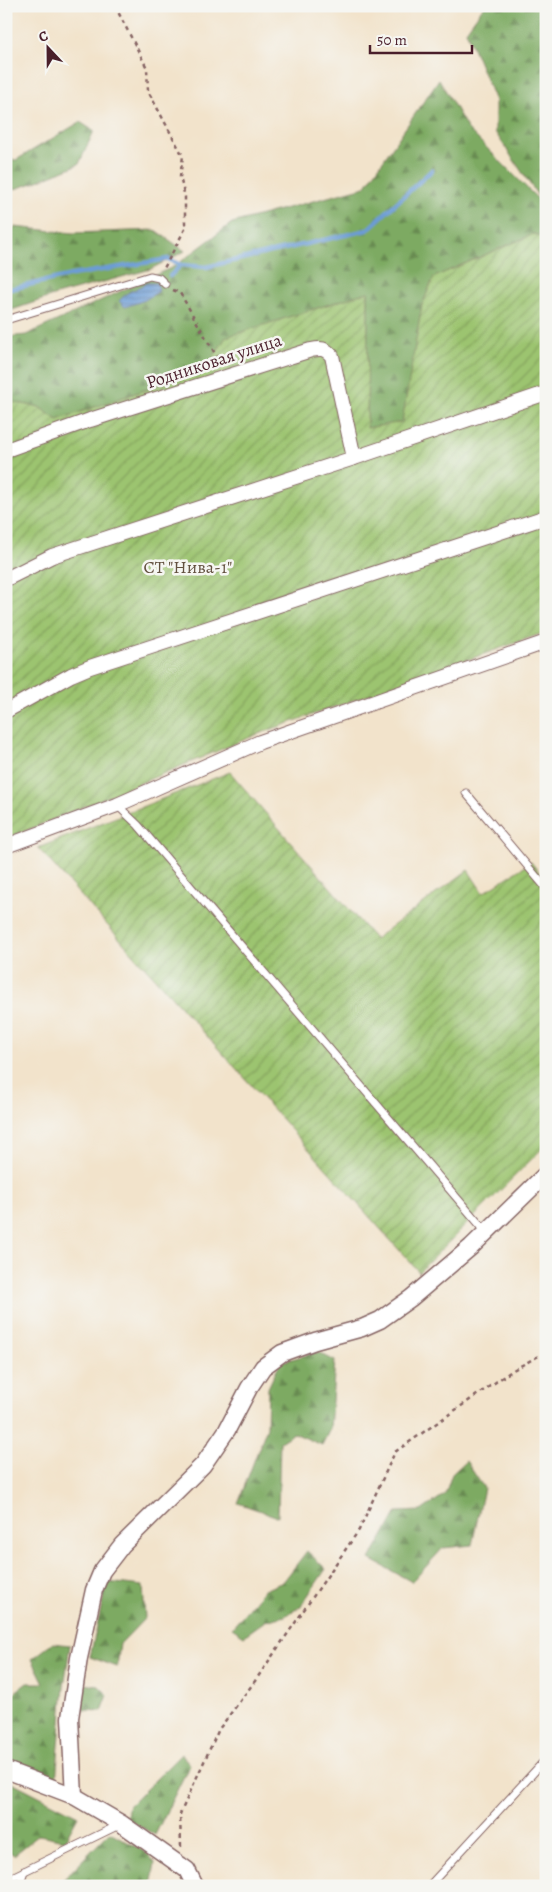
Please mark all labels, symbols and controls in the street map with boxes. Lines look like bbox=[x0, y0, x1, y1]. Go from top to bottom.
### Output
north arrow bbox=[22, 22, 72, 72]
scale bar bbox=[370, 22, 472, 54]
text: С bbox=[36, 26, 51, 47]
text: 50 m bbox=[377, 30, 407, 50]
street label: Родниковая улица bbox=[143, 328, 286, 394]
park label: СТ "Нива-1" bbox=[144, 555, 232, 579]

